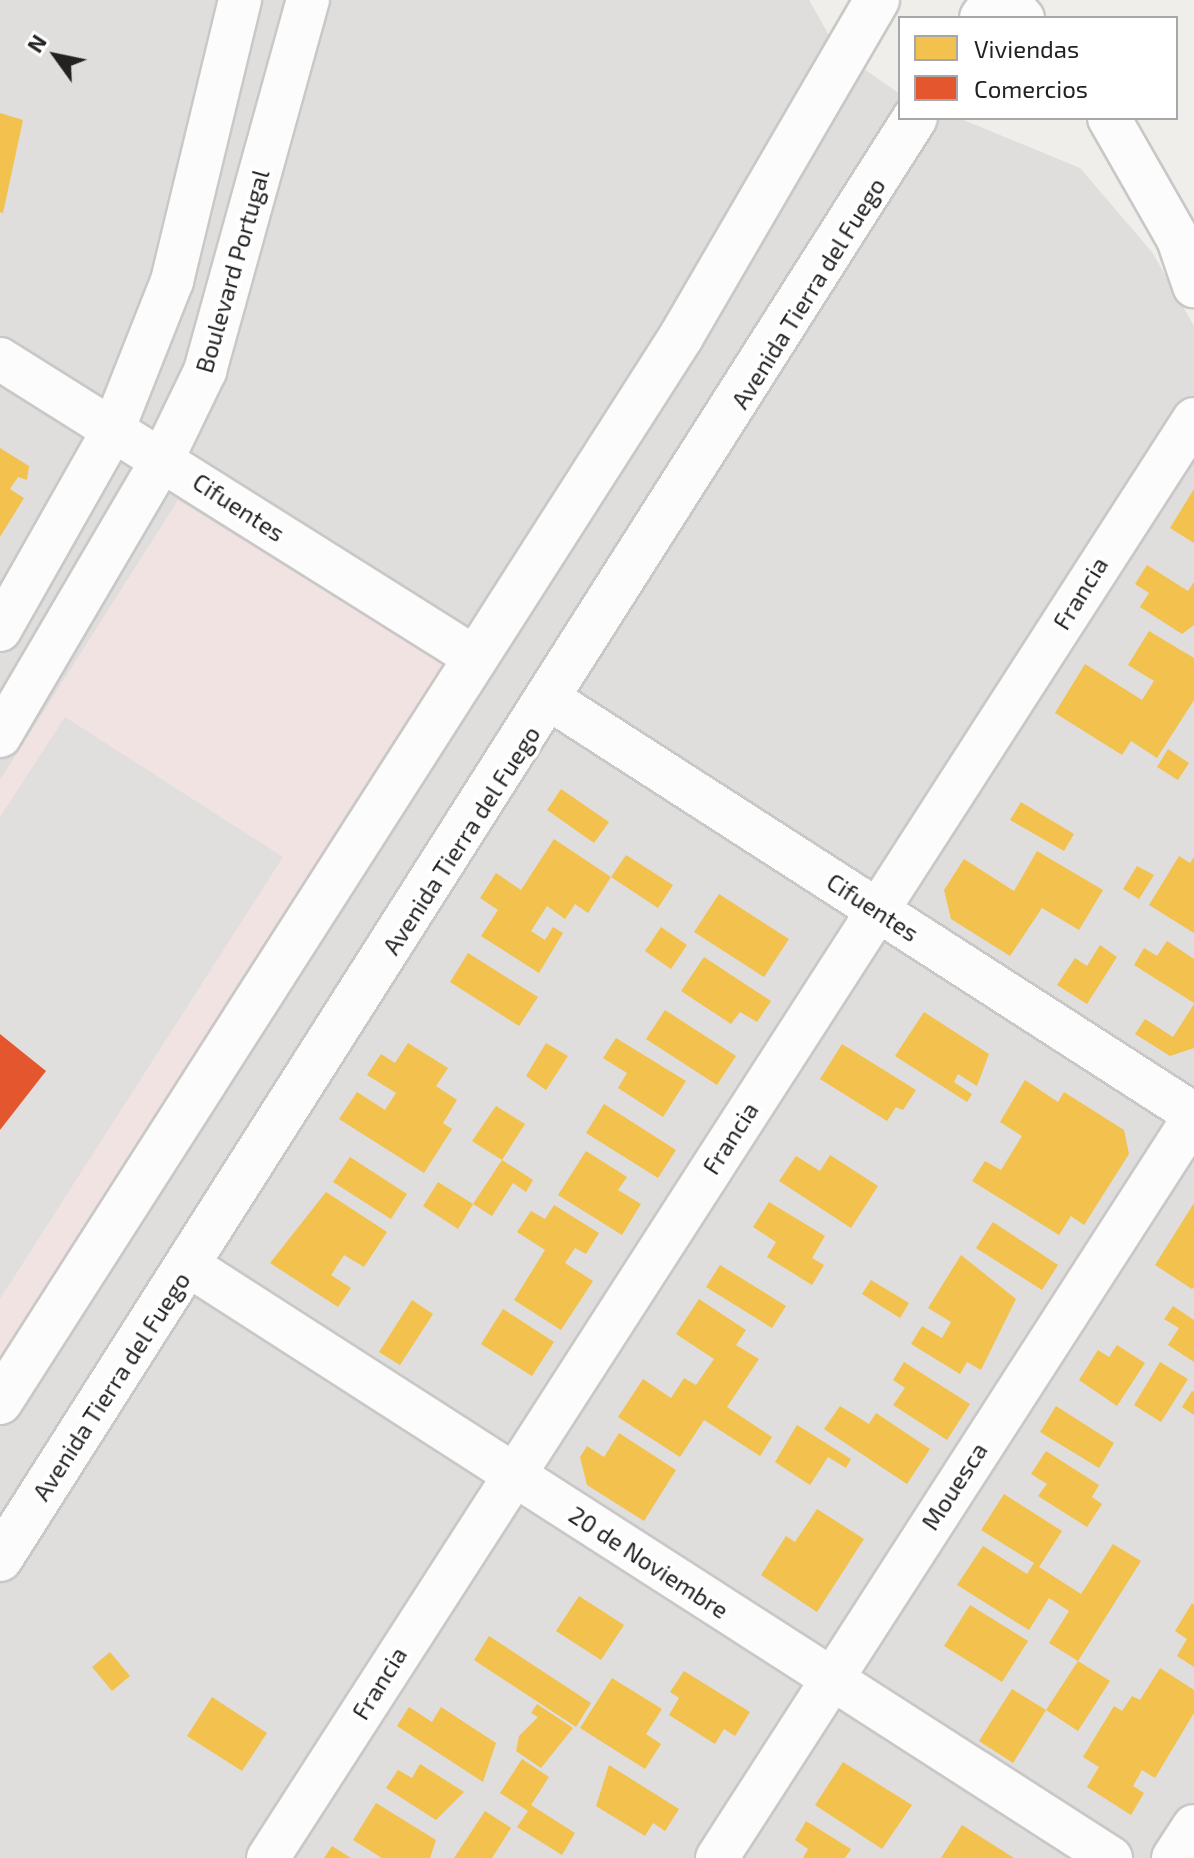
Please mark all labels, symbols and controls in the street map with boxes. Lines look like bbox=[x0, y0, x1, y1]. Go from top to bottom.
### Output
north arrow bbox=[16, 16, 96, 96]
legend bbox=[898, 16, 1178, 120]
text: N bbox=[21, 29, 51, 57]
text: Viviendas bbox=[974, 34, 1079, 63]
text: Comercios bbox=[974, 74, 1088, 103]
street label: Boulevard Portugal bbox=[189, 166, 275, 376]
street label: Avenida Tierra del Fuego bbox=[725, 172, 891, 414]
street label: Cifuentes bbox=[188, 467, 290, 547]
street label: Francia bbox=[1047, 551, 1113, 635]
street label: Avenida Tierra del Fuego bbox=[376, 720, 546, 960]
street label: Cifuentes bbox=[822, 867, 924, 947]
street label: Francia bbox=[696, 1097, 764, 1179]
street label: Avenida Tierra del Fuego bbox=[26, 1266, 196, 1506]
street label: Mouesca bbox=[915, 1437, 993, 1535]
street label: 20 de Noviembre bbox=[564, 1500, 734, 1624]
street label: Francia bbox=[346, 1641, 412, 1725]

